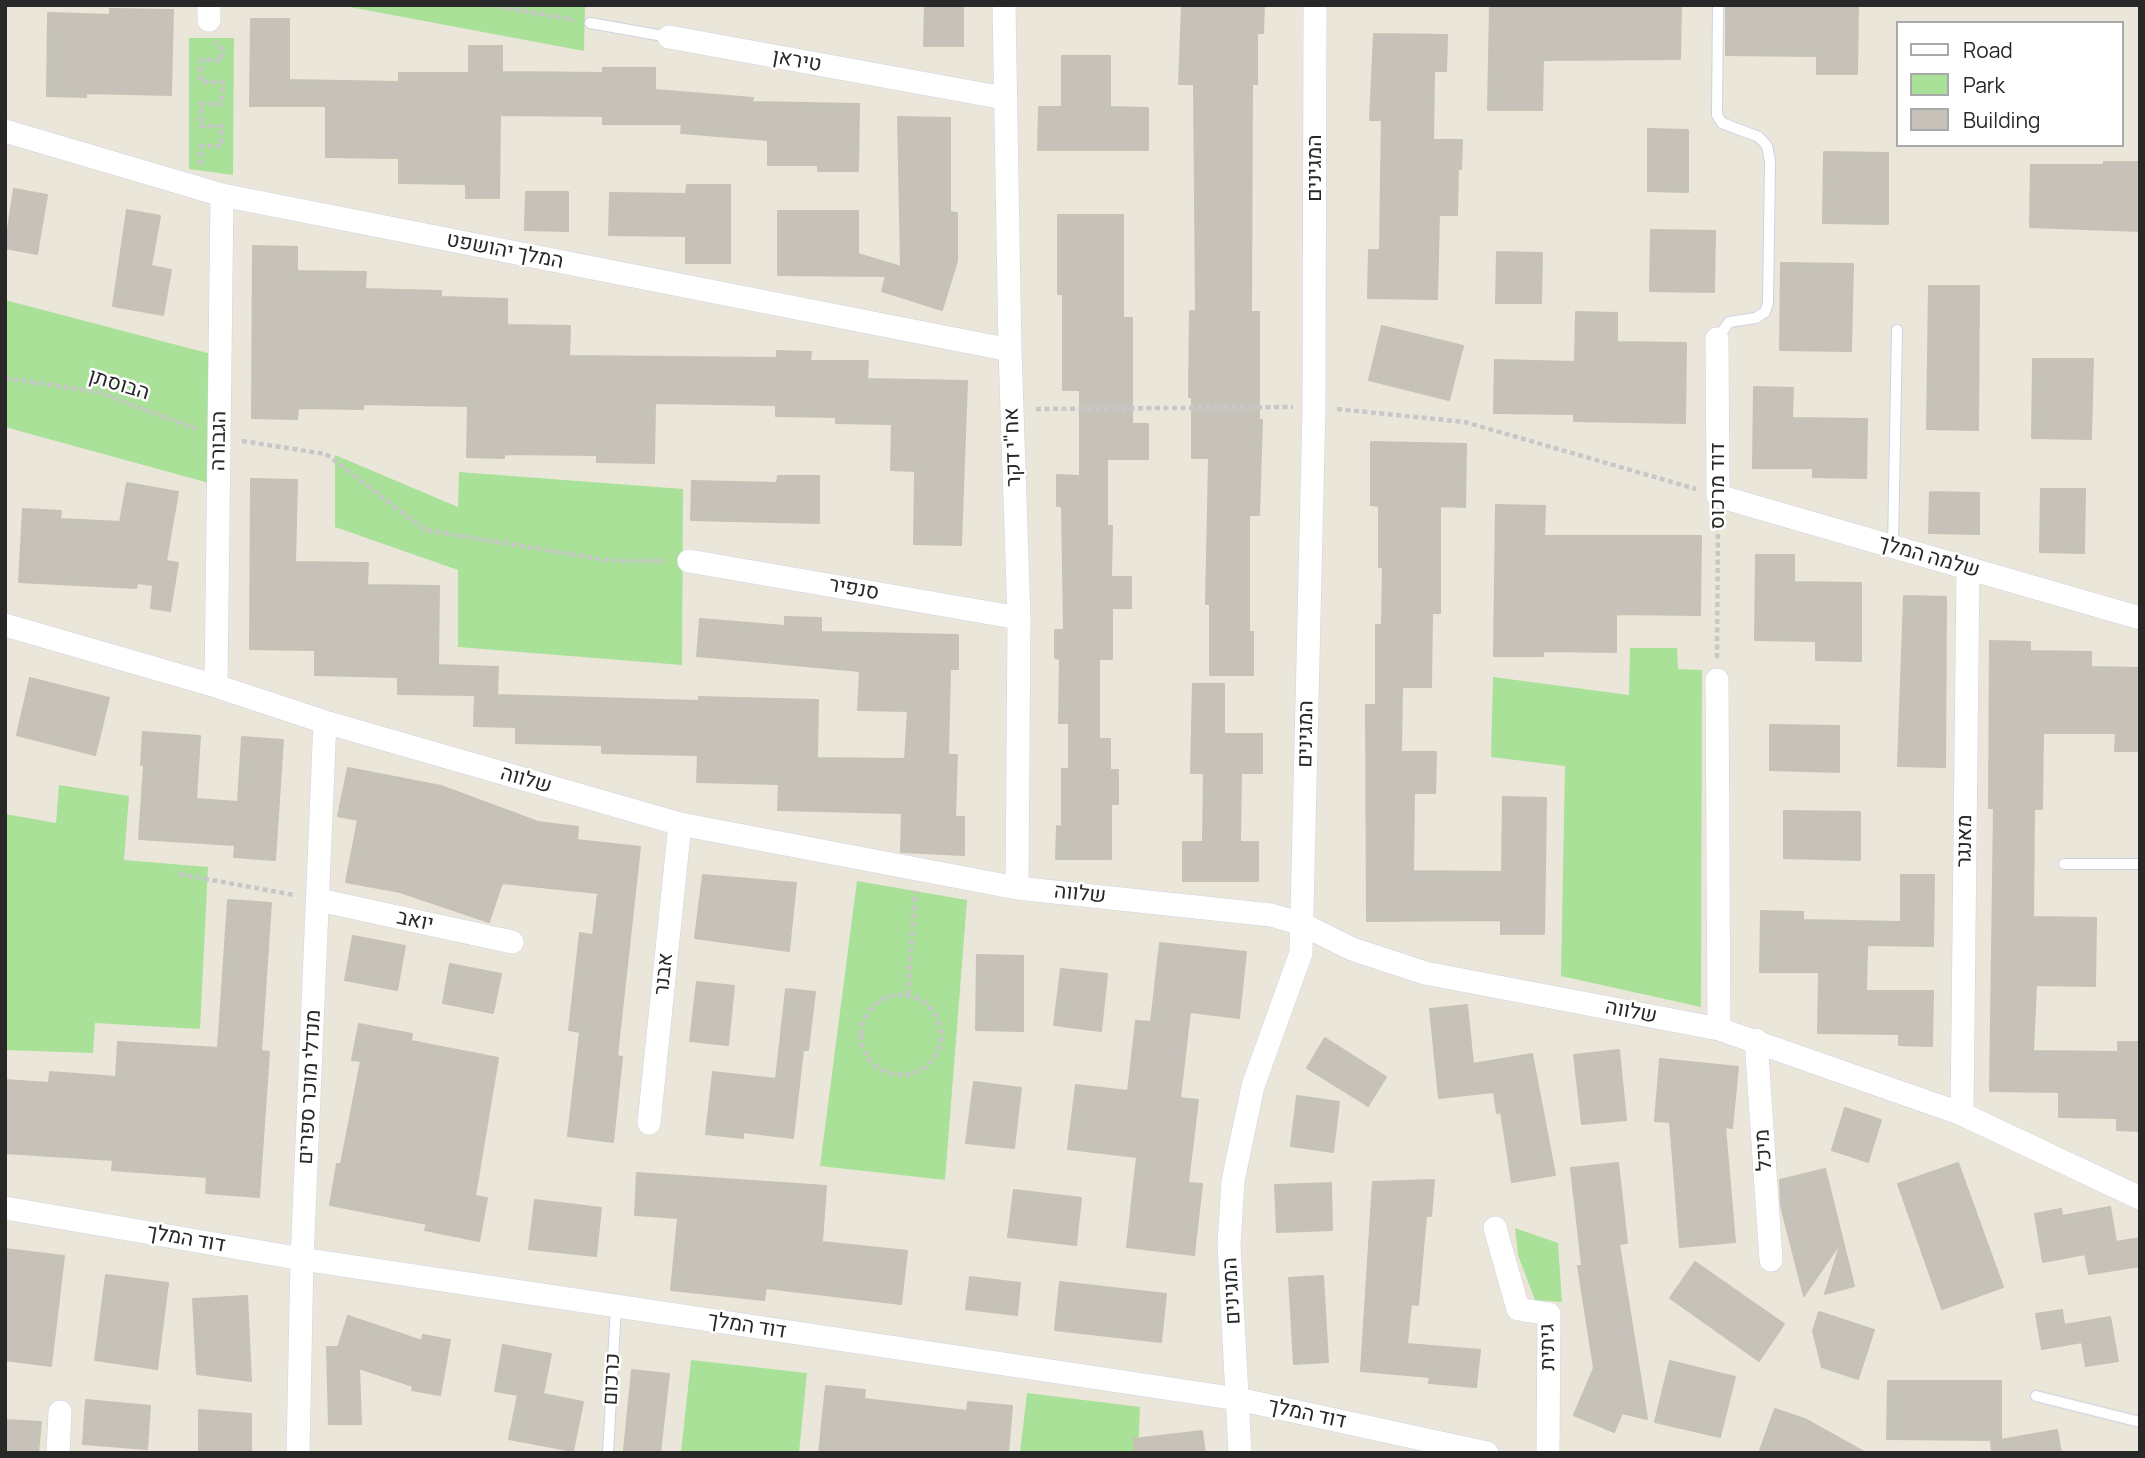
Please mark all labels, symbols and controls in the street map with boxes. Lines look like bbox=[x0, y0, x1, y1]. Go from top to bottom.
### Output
legend bbox=[1896, 21, 2124, 147]
text: Road bbox=[1963, 36, 2013, 64]
street label: טיראן bbox=[771, 44, 823, 78]
text: Park bbox=[1963, 71, 2005, 99]
text: Building bbox=[1963, 106, 2040, 134]
street label: המגינים bbox=[1302, 134, 1328, 202]
street label: המלך יהושפט bbox=[444, 227, 566, 275]
street label: הבוסתן bbox=[86, 364, 152, 406]
street label: אח"י דקר bbox=[999, 407, 1027, 487]
street label: הגבורה bbox=[206, 411, 232, 471]
street label: דוד מרכוס bbox=[1705, 443, 1731, 529]
street label: שלמה המלך bbox=[1875, 531, 1983, 583]
street label: סנפיר bbox=[827, 572, 881, 606]
street label: המגינים bbox=[1293, 700, 1319, 768]
street label: שלווה bbox=[497, 761, 555, 799]
street label: מאנגר bbox=[1952, 814, 1978, 868]
street label: שלווה bbox=[1053, 879, 1107, 909]
street label: יואב bbox=[394, 905, 436, 937]
street label: אבנר bbox=[649, 952, 679, 996]
street label: שלווה bbox=[1603, 995, 1659, 1029]
street label: מנדלי מוכר ספרים bbox=[293, 1009, 327, 1165]
street label: מיכל bbox=[1750, 1128, 1778, 1172]
street label: דוד המלך bbox=[145, 1220, 227, 1258]
street label: המגינים bbox=[1218, 1257, 1246, 1325]
street label: דוד המלך bbox=[706, 1307, 788, 1345]
street label: גיתית bbox=[1535, 1323, 1561, 1371]
street label: כרכום bbox=[598, 1352, 626, 1406]
street label: דוד המלך bbox=[1266, 1393, 1348, 1435]

